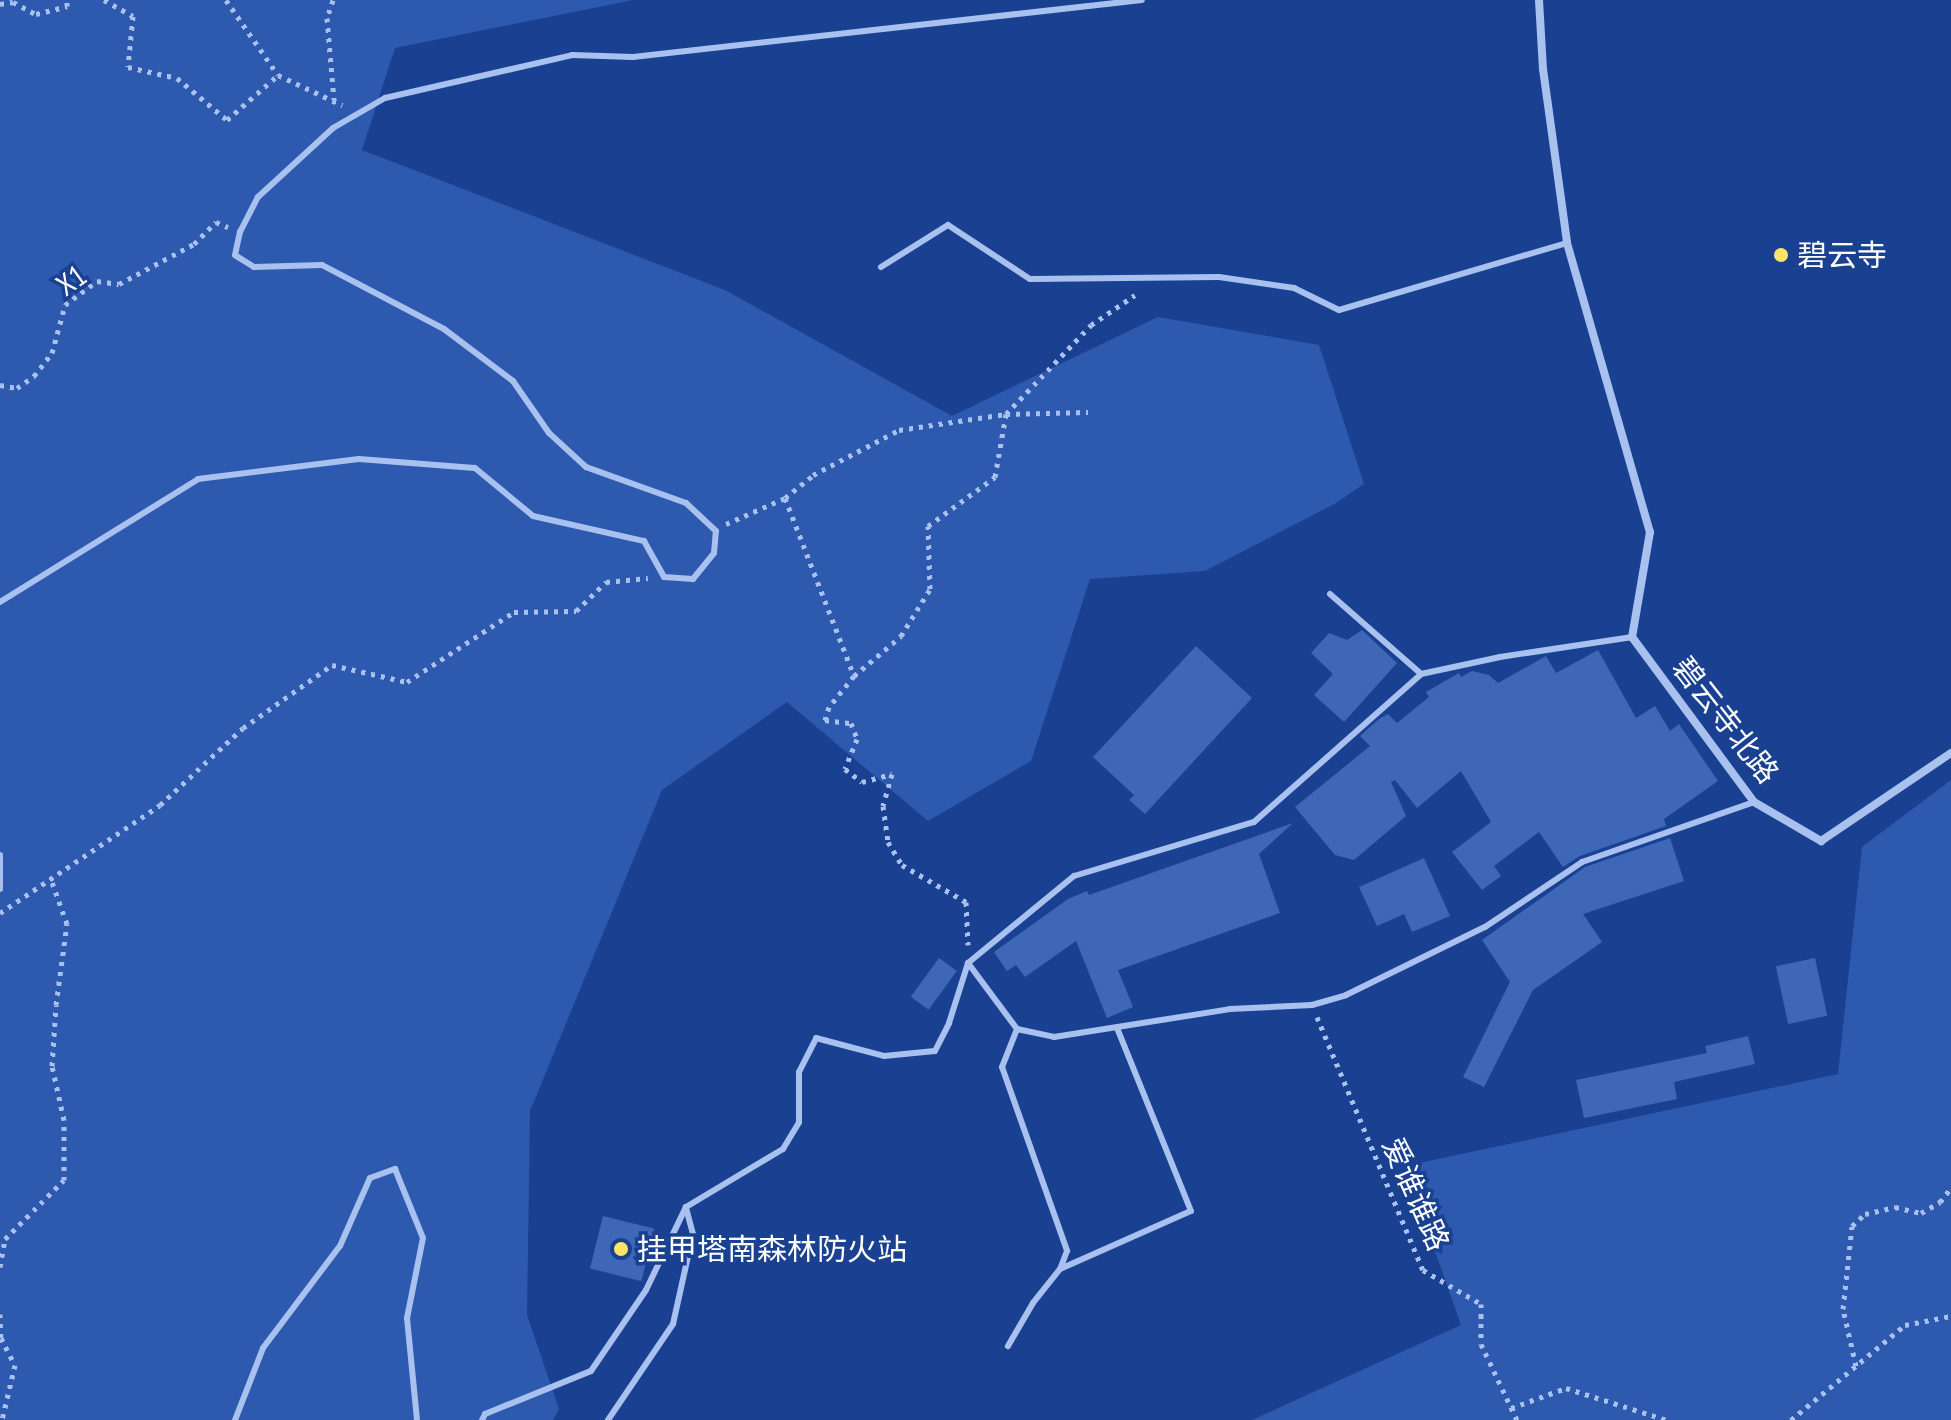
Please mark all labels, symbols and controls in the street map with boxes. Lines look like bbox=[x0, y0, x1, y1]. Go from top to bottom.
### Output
place label: 碧云寺 bbox=[1797, 237, 1887, 273]
marker: 碧云寺 bbox=[1772, 246, 1790, 264]
street label: X1 bbox=[49, 257, 93, 303]
street label: 碧云寺北路 bbox=[1666, 650, 1786, 790]
street label: 爱谁谁路 bbox=[1375, 1132, 1457, 1256]
place label: 挂甲塔南森林防火站 bbox=[637, 1231, 907, 1267]
marker: 挂甲塔南森林防火站 bbox=[612, 1240, 630, 1258]

